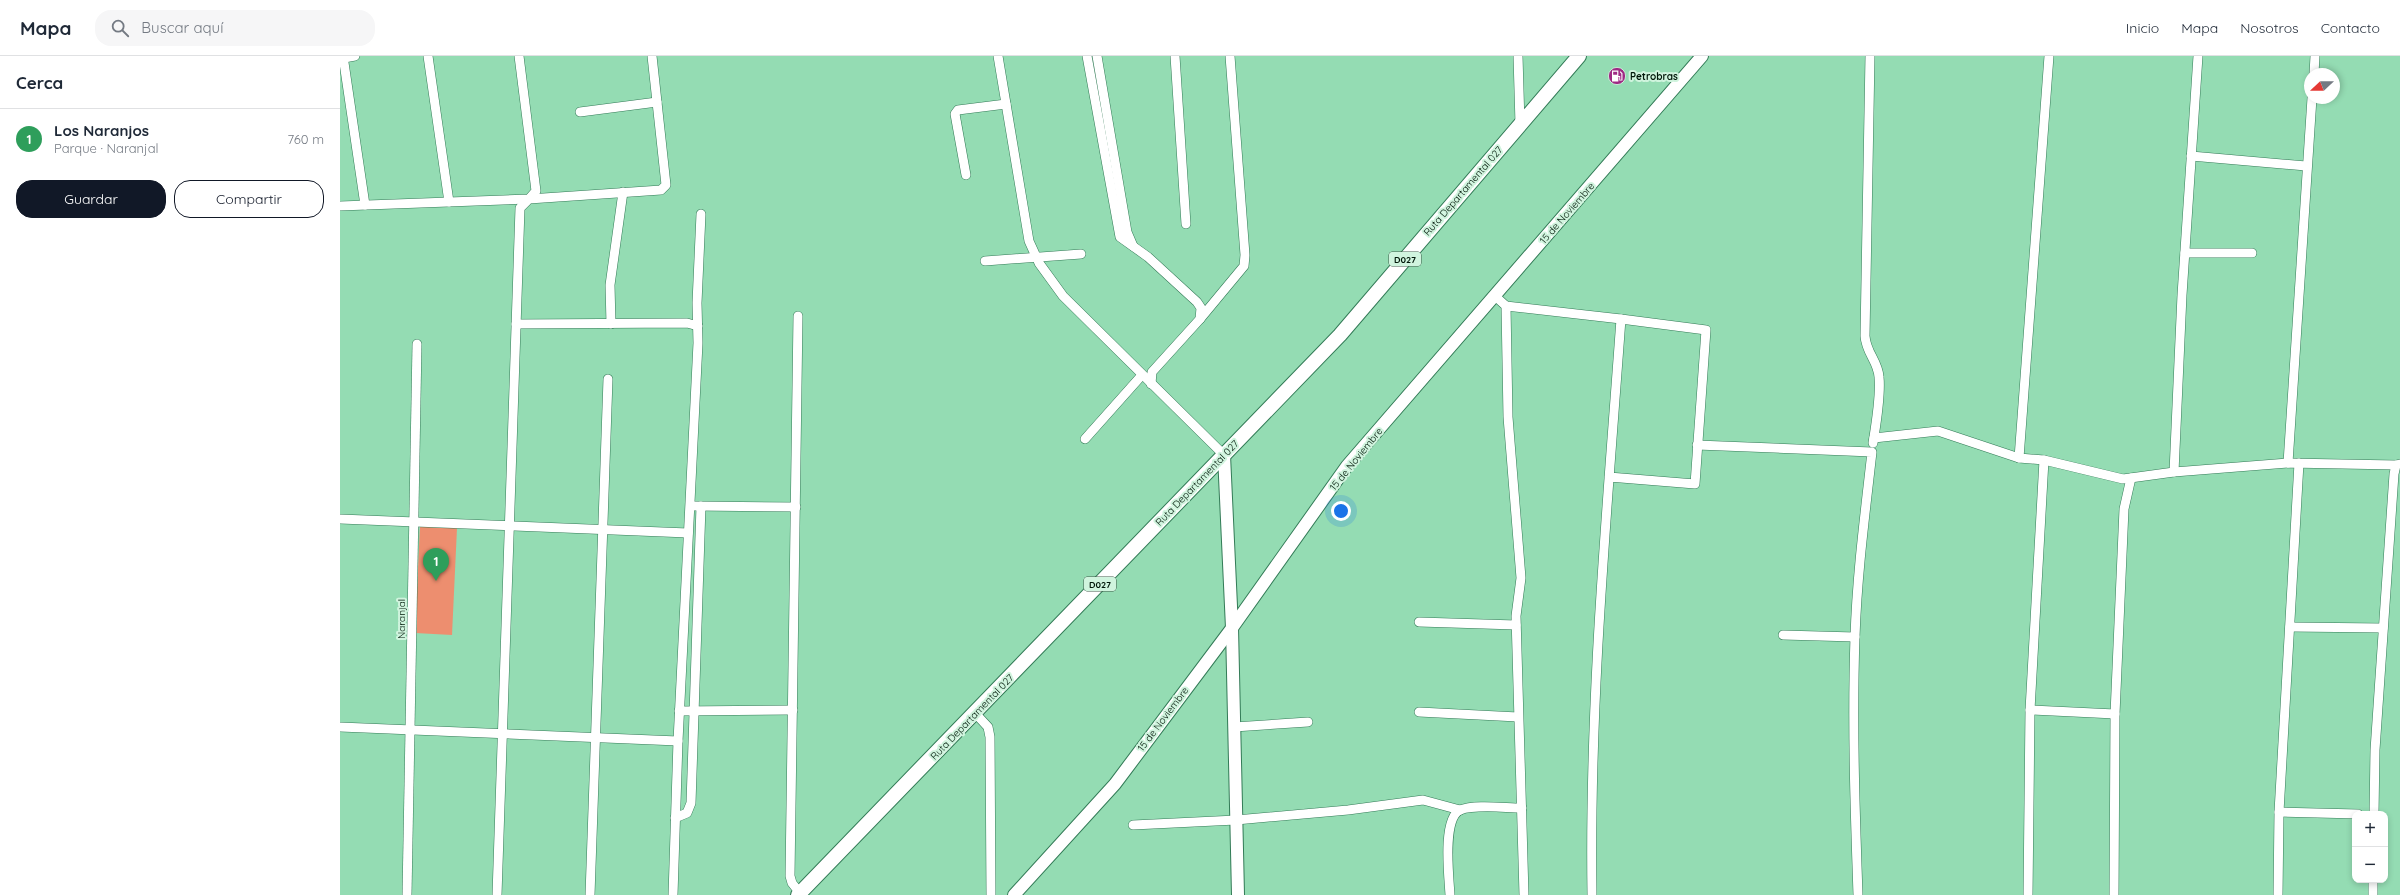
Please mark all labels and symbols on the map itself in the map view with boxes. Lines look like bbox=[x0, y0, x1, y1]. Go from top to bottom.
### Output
fuel station icon: Petrobras bbox=[1607, 66, 1627, 86]
north arrow bbox=[2304, 68, 2340, 104]
place label: Petrobras bbox=[1630, 70, 1678, 83]
street label: Ruta Departamental 027 bbox=[1421, 144, 1505, 238]
street label: 15 de Noviembre bbox=[1537, 179, 1597, 246]
road number: D027 bbox=[1389, 252, 1421, 266]
street label: 15 de Noviembre bbox=[1327, 425, 1386, 493]
street label: Ruta Departamental 027 bbox=[1153, 437, 1241, 529]
your location bbox=[1331, 501, 1351, 521]
pin: 1 bbox=[423, 548, 449, 581]
road number: D027 bbox=[1084, 577, 1116, 591]
street label: Naranjal bbox=[395, 599, 408, 639]
street label: Ruta Departamental 027 bbox=[928, 671, 1016, 763]
street label: 15 de Noviembre bbox=[1135, 684, 1192, 754]

